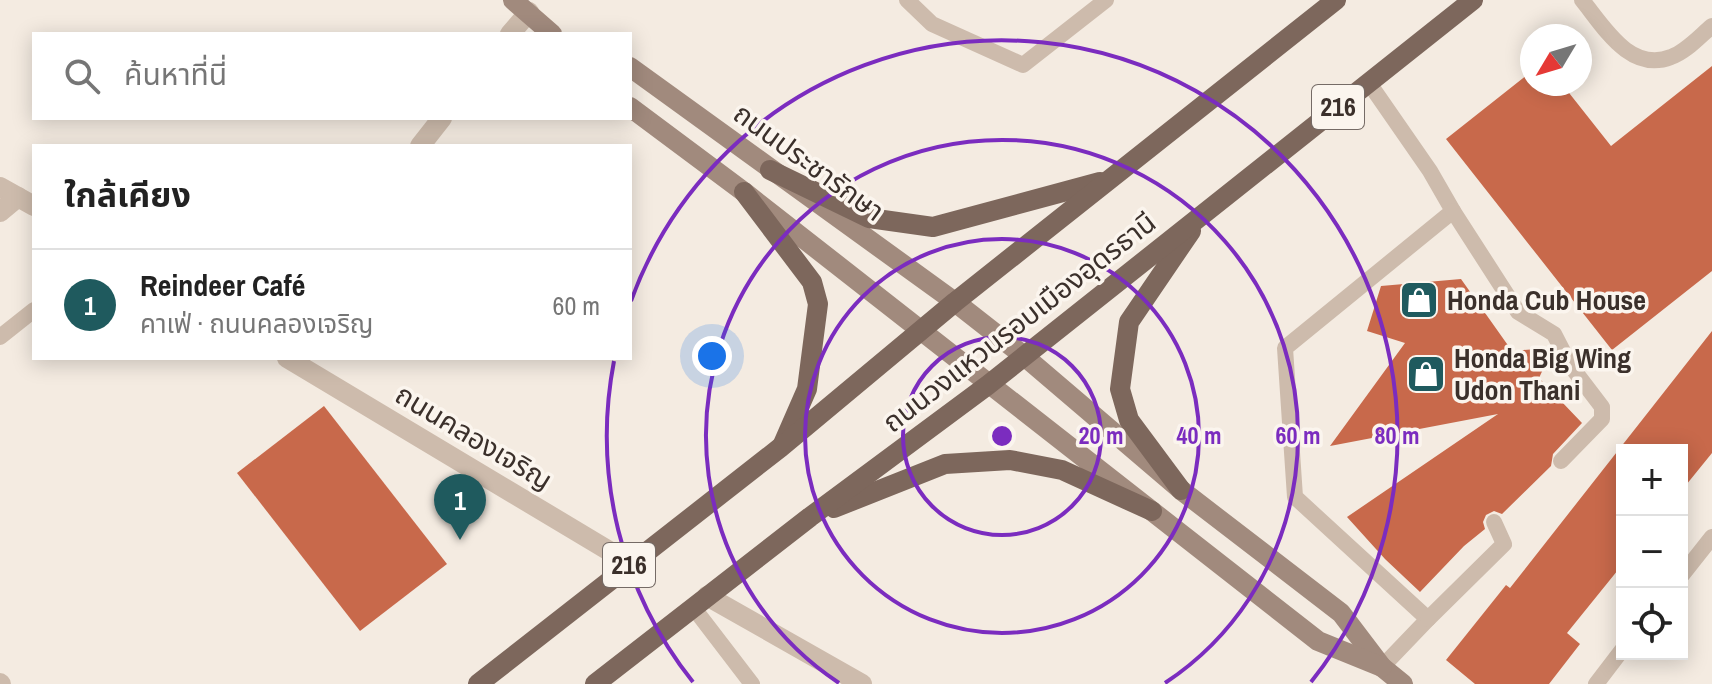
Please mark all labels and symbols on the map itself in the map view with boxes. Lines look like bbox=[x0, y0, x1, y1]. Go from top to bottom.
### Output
north arrow bbox=[1520, 24, 1592, 96]
road number: 216 bbox=[1312, 85, 1364, 129]
street label: ถนนประชารักษา bbox=[726, 94, 892, 230]
street label: ถนนวงแหวนรอบเมืองอุดรธานี bbox=[874, 203, 1164, 441]
shop icon: Honda Cub House bbox=[1398, 279, 1440, 321]
place label: Honda Cub House bbox=[1447, 281, 1646, 319]
your location bbox=[692, 336, 732, 376]
place label: Honda Big Wing Udon Thani bbox=[1454, 339, 1631, 409]
shop icon: Honda Big Wing Udon Thani bbox=[1405, 353, 1447, 395]
street label: ถนนคลองเจริญ bbox=[388, 375, 560, 499]
text: 20 m bbox=[1079, 419, 1123, 451]
text: 40 m bbox=[1177, 419, 1221, 451]
text: 60 m bbox=[1276, 419, 1320, 451]
text: 80 m bbox=[1375, 419, 1419, 451]
centre of rings bbox=[988, 422, 1016, 450]
pin: 1 bbox=[434, 474, 486, 540]
road number: 216 bbox=[603, 543, 655, 587]

